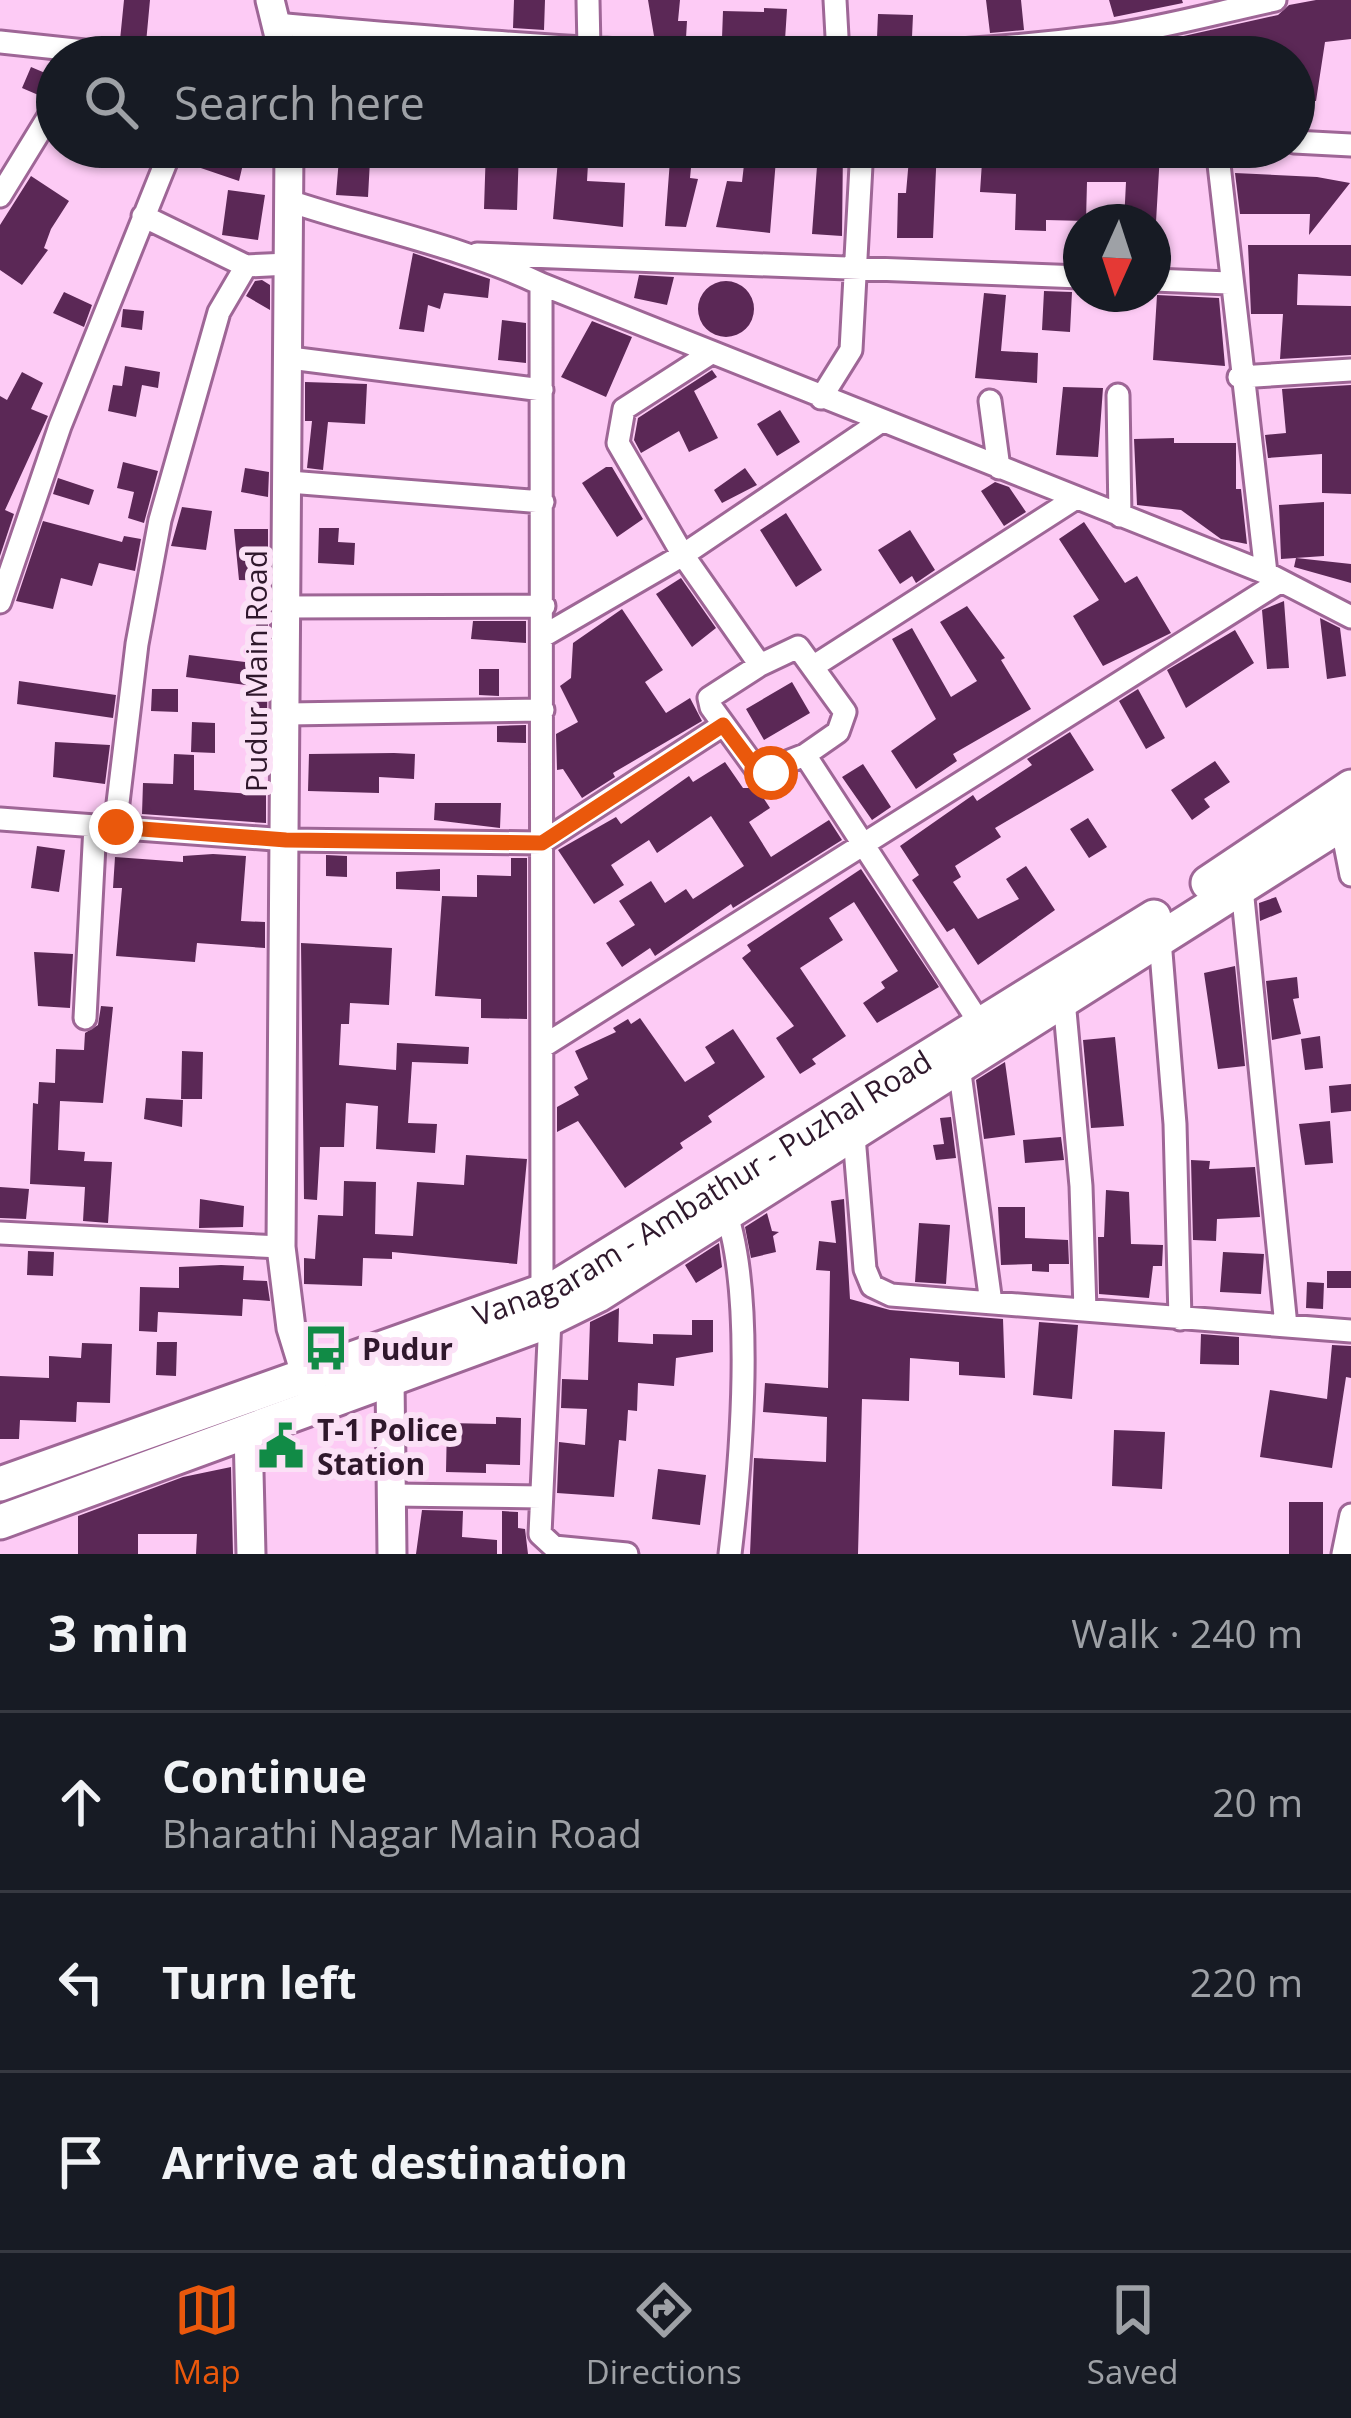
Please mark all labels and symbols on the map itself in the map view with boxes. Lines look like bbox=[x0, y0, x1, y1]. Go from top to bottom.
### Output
north arrow bbox=[1063, 204, 1171, 312]
street label: Pudur Main Road bbox=[235, 550, 276, 792]
route start bbox=[744, 746, 798, 800]
route end bbox=[89, 800, 143, 854]
street label: Vanagaram - Ambathur - Puzhal Road bbox=[467, 1040, 939, 1335]
bus stop icon: Pudur bbox=[301, 1323, 351, 1373]
place label: Pudur bbox=[362, 1328, 453, 1369]
place label: T-1 Police Station bbox=[317, 1409, 458, 1484]
public building icon: T-1 Police Station bbox=[256, 1421, 306, 1471]

